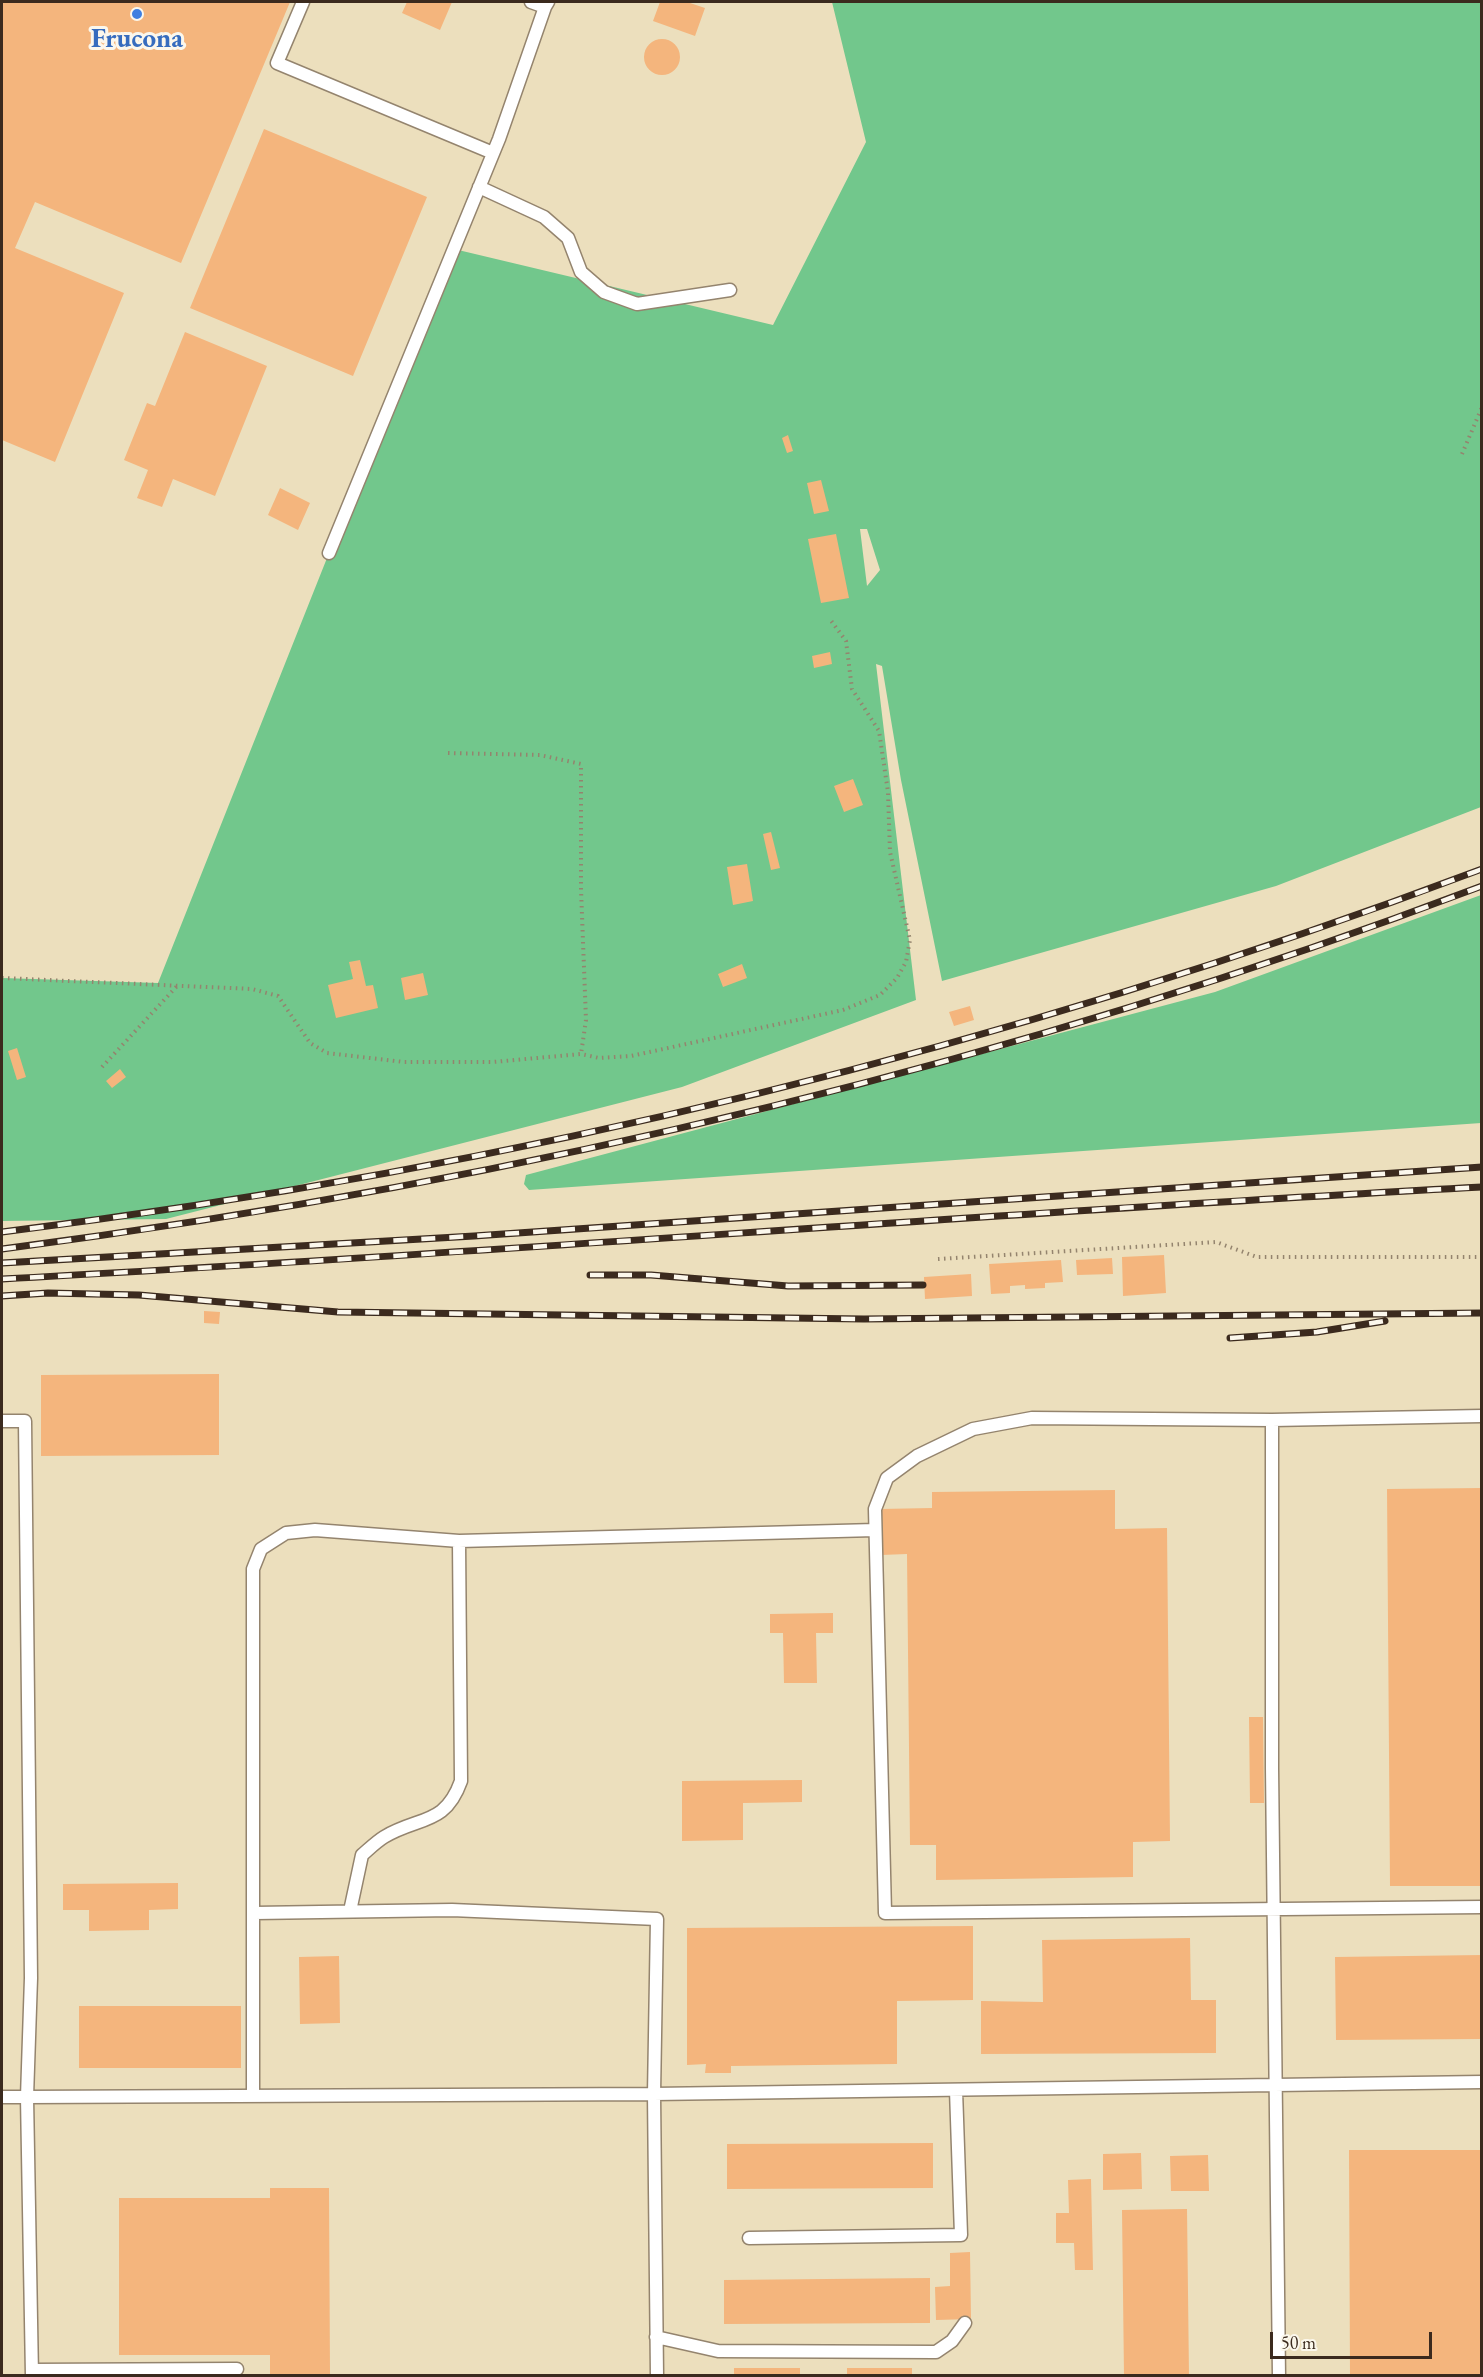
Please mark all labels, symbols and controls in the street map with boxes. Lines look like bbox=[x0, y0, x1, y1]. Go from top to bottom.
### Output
marker: Frucona bbox=[130, 7, 144, 21]
place label: Frucona bbox=[91, 24, 183, 56]
scale bar bbox=[1273, 2320, 1435, 2358]
text: 50 m bbox=[1281, 2331, 1316, 2354]

